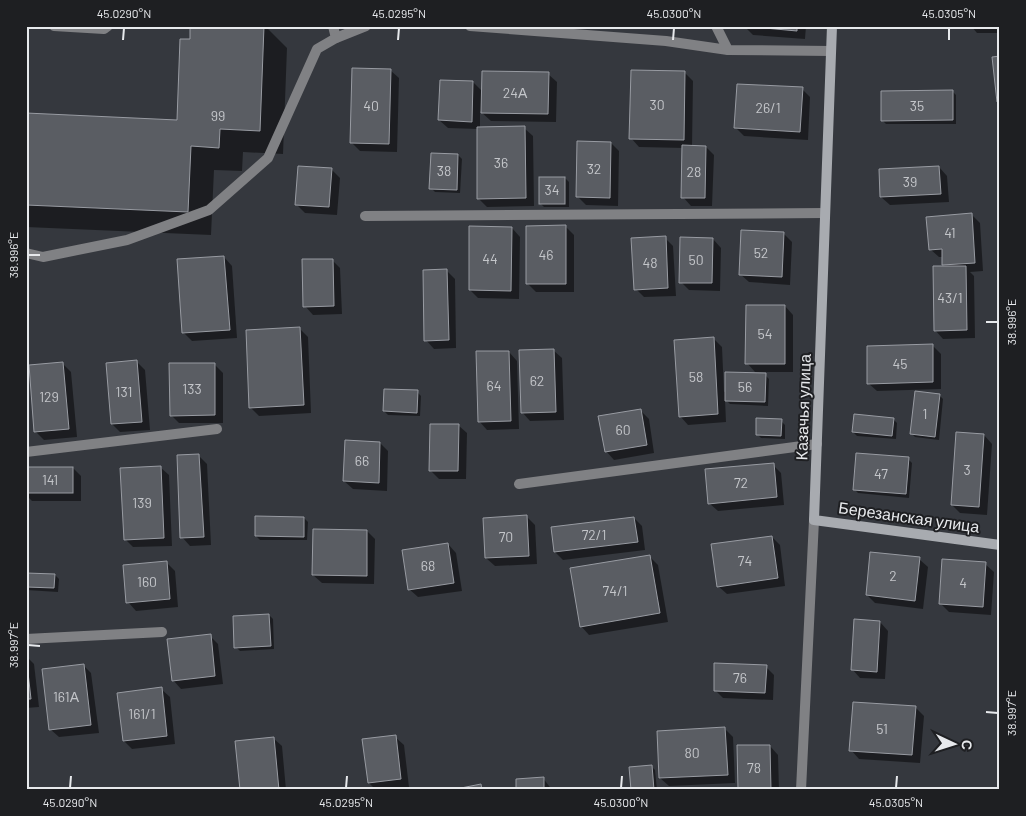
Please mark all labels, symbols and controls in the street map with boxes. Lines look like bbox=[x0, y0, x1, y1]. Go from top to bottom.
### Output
text: 45.0290°N bbox=[97, 6, 151, 20]
text: 45.0295°N bbox=[372, 6, 426, 20]
text: 45.0300°N bbox=[647, 6, 701, 20]
text: 45.0305°N bbox=[922, 6, 976, 20]
house number: 24А bbox=[503, 84, 528, 101]
house number: 30 bbox=[649, 96, 665, 113]
house number: 40 bbox=[363, 97, 379, 114]
house number: 35 bbox=[910, 97, 924, 114]
house number: 26/1 bbox=[755, 99, 781, 116]
house number: 99 bbox=[211, 107, 225, 124]
house number: 36 bbox=[494, 154, 508, 171]
house number: 32 bbox=[587, 160, 601, 177]
house number: 38 bbox=[437, 162, 451, 179]
house number: 28 bbox=[687, 163, 701, 180]
house number: 39 bbox=[903, 173, 917, 190]
house number: 34 bbox=[545, 181, 559, 198]
house number: 41 bbox=[944, 224, 956, 241]
text: 38.996°E bbox=[6, 232, 20, 278]
house number: 52 bbox=[754, 244, 768, 261]
house number: 46 bbox=[539, 246, 553, 263]
house number: 44 bbox=[482, 250, 498, 267]
house number: 50 bbox=[688, 251, 704, 268]
house number: 48 bbox=[642, 254, 658, 271]
house number: 43/1 bbox=[937, 289, 963, 306]
text: 38.996°E bbox=[1004, 299, 1018, 345]
house number: 54 bbox=[758, 325, 772, 342]
street label: Казачья улица bbox=[791, 353, 814, 461]
house number: 45 bbox=[893, 355, 907, 372]
house number: 58 bbox=[689, 368, 703, 385]
house number: 62 bbox=[530, 372, 544, 389]
house number: 64 bbox=[487, 377, 501, 394]
house number: 56 bbox=[738, 378, 752, 395]
house number: 133 bbox=[182, 380, 202, 397]
house number: 131 bbox=[116, 383, 132, 400]
house number: 129 bbox=[39, 388, 59, 405]
house number: 1 bbox=[923, 405, 927, 422]
house number: 60 bbox=[615, 421, 631, 438]
house number: 66 bbox=[355, 452, 369, 469]
house number: 3 bbox=[963, 461, 971, 478]
house number: 47 bbox=[874, 465, 888, 482]
house number: 141 bbox=[42, 471, 58, 488]
house number: 72 bbox=[734, 474, 748, 491]
house number: 139 bbox=[132, 494, 152, 511]
street label: Березанская улица bbox=[837, 497, 981, 536]
house number: 72/1 bbox=[582, 526, 606, 543]
house number: 70 bbox=[499, 528, 513, 545]
house number: 74 bbox=[738, 552, 752, 569]
house number: 68 bbox=[421, 557, 435, 574]
house number: 2 bbox=[889, 567, 897, 584]
house number: 160 bbox=[137, 573, 157, 590]
house number: 4 bbox=[959, 574, 967, 591]
house number: 74/1 bbox=[603, 582, 627, 599]
text: 38.997°E bbox=[6, 622, 20, 668]
house number: 76 bbox=[733, 669, 747, 686]
house number: 161А bbox=[53, 688, 80, 705]
text: 38.997°E bbox=[1004, 690, 1018, 736]
house number: 161/1 bbox=[128, 705, 156, 722]
north arrow bbox=[928, 718, 978, 768]
house number: 51 bbox=[876, 720, 888, 737]
text: С bbox=[959, 739, 976, 751]
house number: 80 bbox=[684, 744, 700, 761]
house number: 78 bbox=[747, 759, 761, 776]
text: 45.0290°N bbox=[43, 795, 97, 809]
text: 45.0295°N bbox=[319, 795, 373, 809]
text: 45.0300°N bbox=[594, 795, 648, 809]
text: 45.0305°N bbox=[869, 795, 923, 809]

